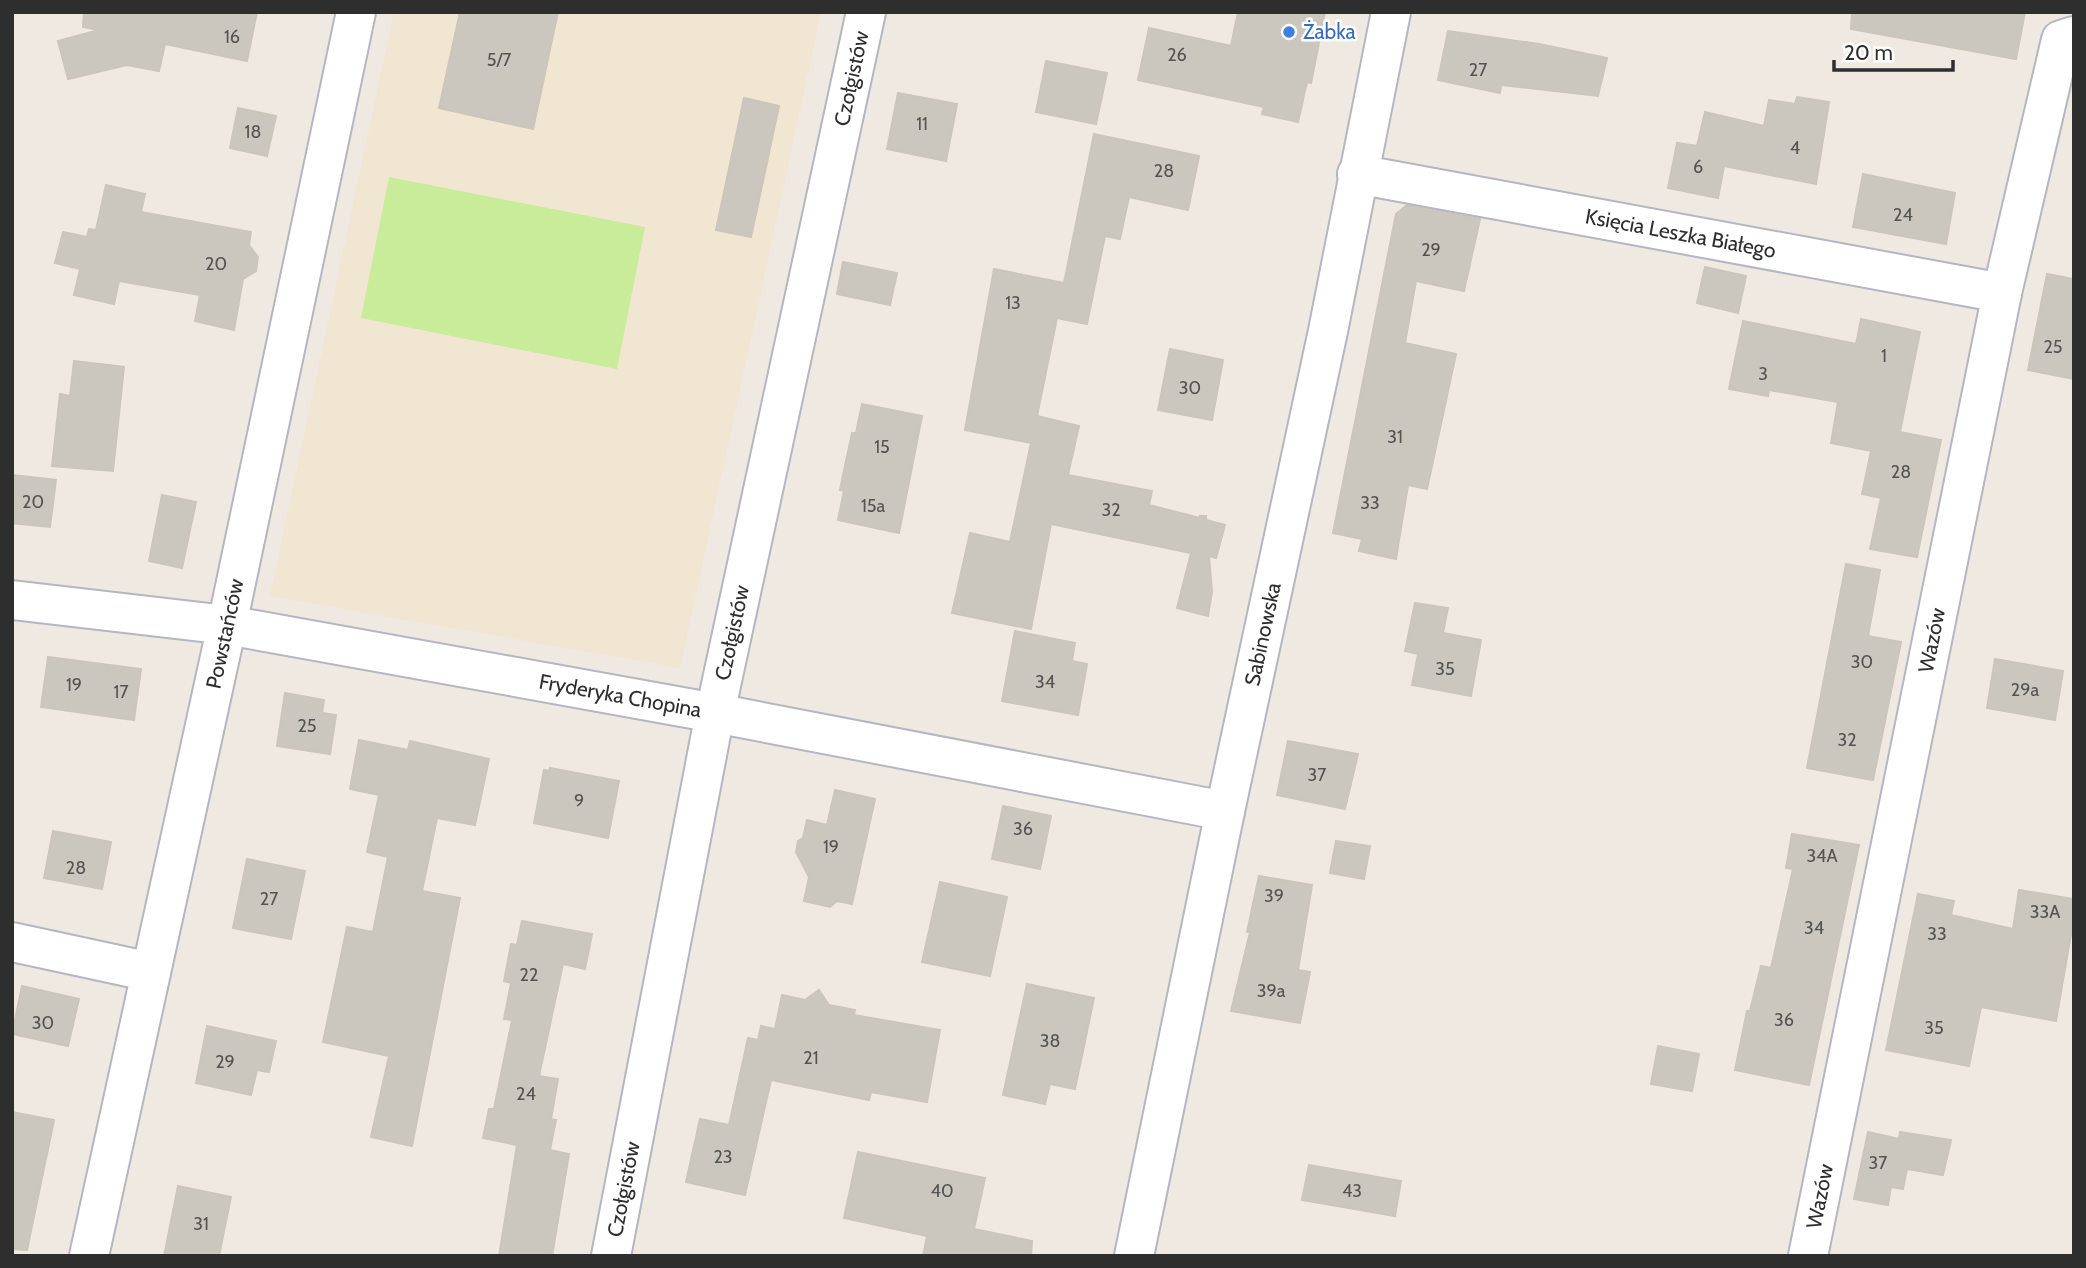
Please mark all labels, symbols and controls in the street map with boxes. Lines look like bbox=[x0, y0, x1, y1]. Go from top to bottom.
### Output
place label: Żabka bbox=[1303, 19, 1356, 44]
marker: Żabka bbox=[1281, 24, 1297, 40]
house number: 16 bbox=[224, 26, 240, 48]
street label: Czołgistów bbox=[829, 28, 874, 128]
scale bar bbox=[1834, 28, 1953, 72]
text: 20 m bbox=[1844, 40, 1893, 65]
house number: 26 bbox=[1167, 44, 1187, 66]
house number: 5/7 bbox=[487, 49, 511, 71]
house number: 27 bbox=[1469, 59, 1487, 81]
house number: 11 bbox=[916, 113, 928, 135]
house number: 18 bbox=[245, 121, 261, 143]
house number: 4 bbox=[1790, 137, 1800, 159]
house number: 6 bbox=[1693, 156, 1703, 178]
house number: 28 bbox=[1154, 160, 1174, 182]
street label: Księcia Leszka Białego bbox=[1583, 203, 1778, 263]
house number: 24 bbox=[1893, 204, 1913, 226]
house number: 29 bbox=[1421, 239, 1441, 261]
house number: 20 bbox=[205, 253, 227, 275]
house number: 13 bbox=[1005, 292, 1021, 314]
house number: 25 bbox=[2043, 336, 2063, 358]
house number: 1 bbox=[1881, 345, 1887, 367]
house number: 3 bbox=[1758, 363, 1768, 385]
house number: 30 bbox=[1179, 377, 1201, 399]
house number: 31 bbox=[1387, 426, 1403, 448]
house number: 15 bbox=[874, 436, 890, 458]
house number: 28 bbox=[1891, 461, 1911, 483]
house number: 20 bbox=[22, 491, 44, 513]
house number: 33 bbox=[1360, 492, 1380, 514]
house number: 15a bbox=[861, 495, 885, 517]
house number: 32 bbox=[1101, 499, 1121, 521]
street label: Powstańców bbox=[200, 576, 248, 691]
street label: Sabinowska bbox=[1239, 580, 1286, 688]
street label: Czołgistów bbox=[709, 583, 754, 683]
street label: Wazów bbox=[1913, 606, 1950, 675]
house number: 30 bbox=[1851, 651, 1873, 673]
house number: 35 bbox=[1435, 658, 1455, 680]
street label: Fryderyka Chopina bbox=[537, 668, 704, 722]
house number: 34 bbox=[1035, 671, 1055, 693]
house number: 19 bbox=[66, 674, 82, 696]
house number: 29a bbox=[2011, 679, 2040, 701]
house number: 17 bbox=[114, 681, 128, 703]
house number: 25 bbox=[297, 715, 317, 737]
house number: 32 bbox=[1837, 729, 1857, 751]
house number: 37 bbox=[1308, 764, 1326, 786]
house number: 9 bbox=[574, 790, 584, 812]
house number: 36 bbox=[1013, 818, 1033, 840]
house number: 19 bbox=[823, 836, 839, 858]
house number: 34A bbox=[1806, 845, 1838, 867]
house number: 28 bbox=[66, 857, 86, 879]
house number: 39 bbox=[1264, 885, 1284, 907]
house number: 27 bbox=[260, 888, 278, 910]
house number: 33A bbox=[2030, 901, 2060, 923]
house number: 34 bbox=[1804, 917, 1824, 939]
house number: 33 bbox=[1927, 923, 1947, 945]
house number: 22 bbox=[520, 964, 538, 986]
house number: 39a bbox=[1257, 980, 1286, 1002]
house number: 36 bbox=[1774, 1009, 1794, 1031]
house number: 30 bbox=[32, 1012, 54, 1034]
house number: 35 bbox=[1924, 1017, 1944, 1039]
house number: 38 bbox=[1040, 1030, 1060, 1052]
house number: 21 bbox=[803, 1047, 819, 1069]
house number: 29 bbox=[215, 1051, 235, 1073]
house number: 24 bbox=[516, 1083, 536, 1105]
street label: Czołgistów bbox=[602, 1139, 645, 1239]
house number: 23 bbox=[713, 1146, 733, 1168]
house number: 37 bbox=[1869, 1152, 1887, 1174]
street label: Wazów bbox=[1801, 1162, 1838, 1231]
house number: 40 bbox=[931, 1180, 953, 1202]
house number: 43 bbox=[1342, 1180, 1362, 1202]
house number: 31 bbox=[193, 1213, 209, 1235]

